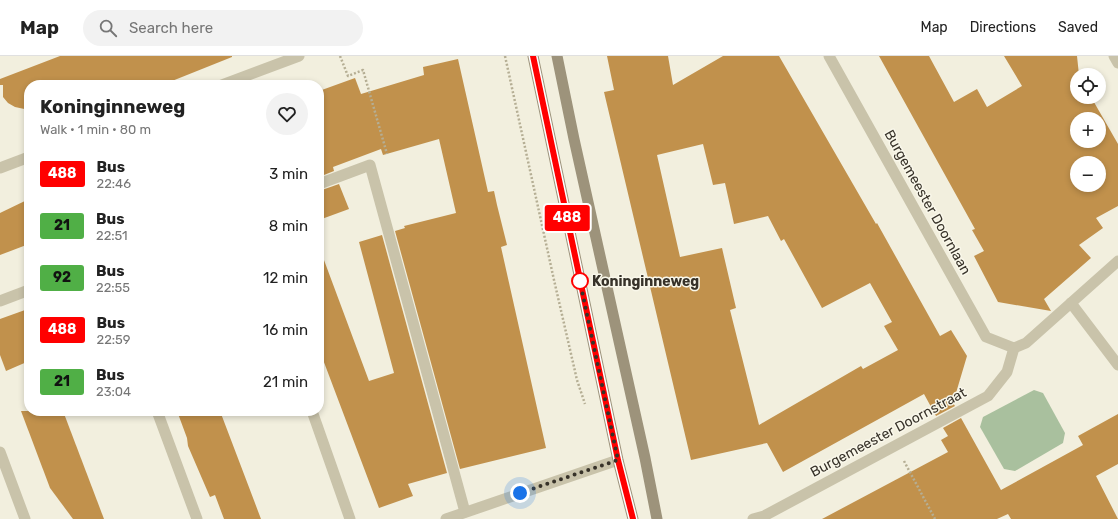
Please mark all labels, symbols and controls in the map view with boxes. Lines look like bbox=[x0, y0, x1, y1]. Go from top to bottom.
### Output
search box bbox=[83, 10, 363, 46]
text: Map bbox=[20, 16, 59, 39]
icon: search bbox=[97, 17, 119, 39]
text: Search here bbox=[129, 19, 213, 37]
text: Map bbox=[921, 19, 948, 36]
text: Directions bbox=[970, 19, 1036, 36]
text: Saved bbox=[1058, 19, 1098, 36]
map controls bbox=[1070, 68, 1106, 192]
button: locate bbox=[1070, 68, 1106, 104]
button: heart bbox=[266, 93, 308, 135]
text: Koninginneweg bbox=[40, 95, 185, 118]
button: + bbox=[1070, 112, 1106, 148]
text: Walk · 1 min · 80 m bbox=[40, 122, 151, 137]
street label: Burgemeester Doornlaan bbox=[881, 127, 975, 278]
button: − bbox=[1070, 156, 1106, 192]
text: Bus bbox=[97, 158, 125, 176]
text: 488 bbox=[48, 165, 77, 182]
text: 3 min bbox=[269, 165, 308, 183]
text: 22:46 bbox=[97, 176, 131, 191]
line badge: 488 bbox=[544, 205, 590, 231]
text: 488 bbox=[553, 209, 581, 226]
text: Bus bbox=[96, 210, 124, 228]
text: 21 bbox=[54, 217, 70, 234]
text: 8 min bbox=[269, 217, 308, 235]
text: 22:51 bbox=[96, 228, 128, 243]
text: Bus bbox=[96, 262, 124, 280]
text: 92 bbox=[53, 269, 71, 286]
text: 12 min bbox=[263, 269, 308, 287]
marker: Koninginneweg bbox=[571, 272, 589, 290]
place label: Koninginneweg bbox=[592, 273, 699, 290]
text: 22:55 bbox=[96, 280, 130, 295]
text: Bus bbox=[97, 314, 125, 332]
text: 488 bbox=[48, 321, 77, 338]
text: 16 min bbox=[263, 321, 308, 339]
text: 22:59 bbox=[97, 332, 131, 347]
text: Bus bbox=[96, 366, 124, 384]
text: 21 bbox=[54, 373, 70, 390]
text: 21 min bbox=[263, 373, 308, 391]
text: 23:04 bbox=[96, 384, 131, 399]
street label: Burgemeester Doornstraat bbox=[807, 384, 970, 481]
your location bbox=[510, 483, 530, 503]

